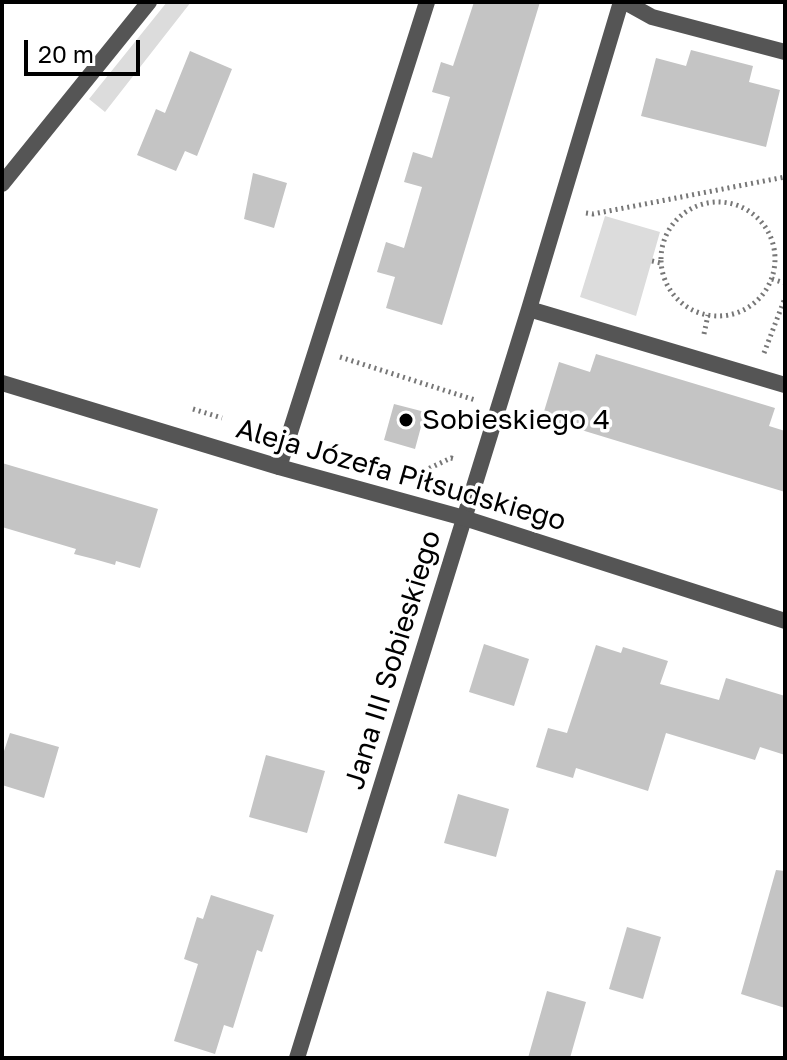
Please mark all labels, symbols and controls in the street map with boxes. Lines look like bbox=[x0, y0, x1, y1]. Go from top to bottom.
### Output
scale bar bbox=[28, 24, 144, 74]
text: 20 m bbox=[38, 39, 94, 68]
place label: Sobieskiego 4 bbox=[422, 403, 610, 437]
marker: Sobieskiego 4 bbox=[397, 411, 415, 429]
street label: Aleja Józefa Piłsudskiego bbox=[232, 412, 570, 538]
street label: Jana III Sobieskiego bbox=[338, 527, 448, 793]

